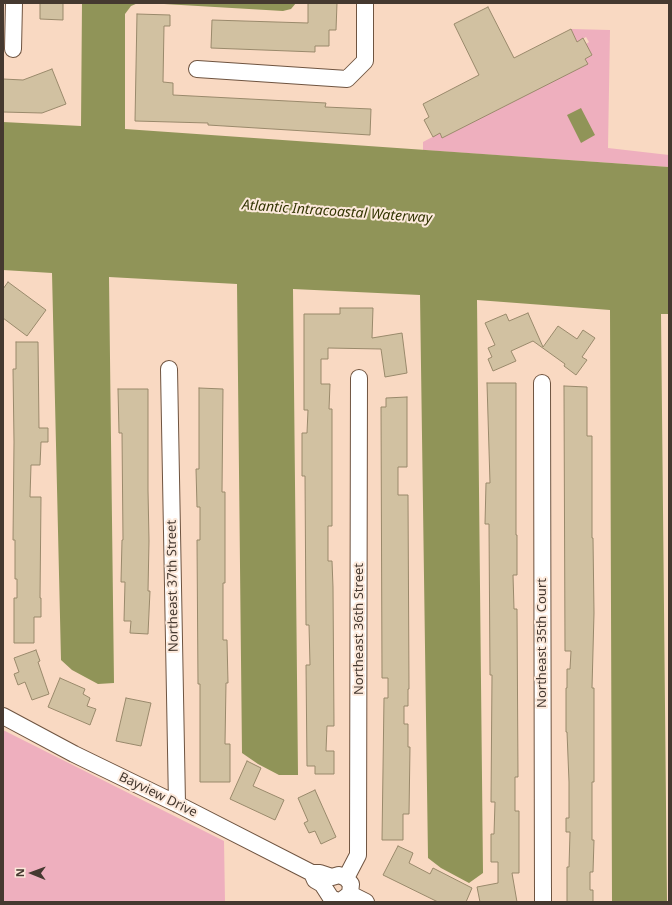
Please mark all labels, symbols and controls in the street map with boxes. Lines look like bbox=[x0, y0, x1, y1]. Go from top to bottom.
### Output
water label: Atlantic Intracoastal Waterway bbox=[241, 197, 433, 227]
street label: Northeast 37th Street bbox=[164, 520, 182, 652]
street label: Northeast 36th Street bbox=[351, 563, 367, 695]
street label: Northeast 35th Court bbox=[534, 578, 550, 708]
street label: Bayview Drive bbox=[116, 769, 200, 821]
north arrow bbox=[12, 853, 52, 893]
text: N bbox=[12, 868, 27, 877]

